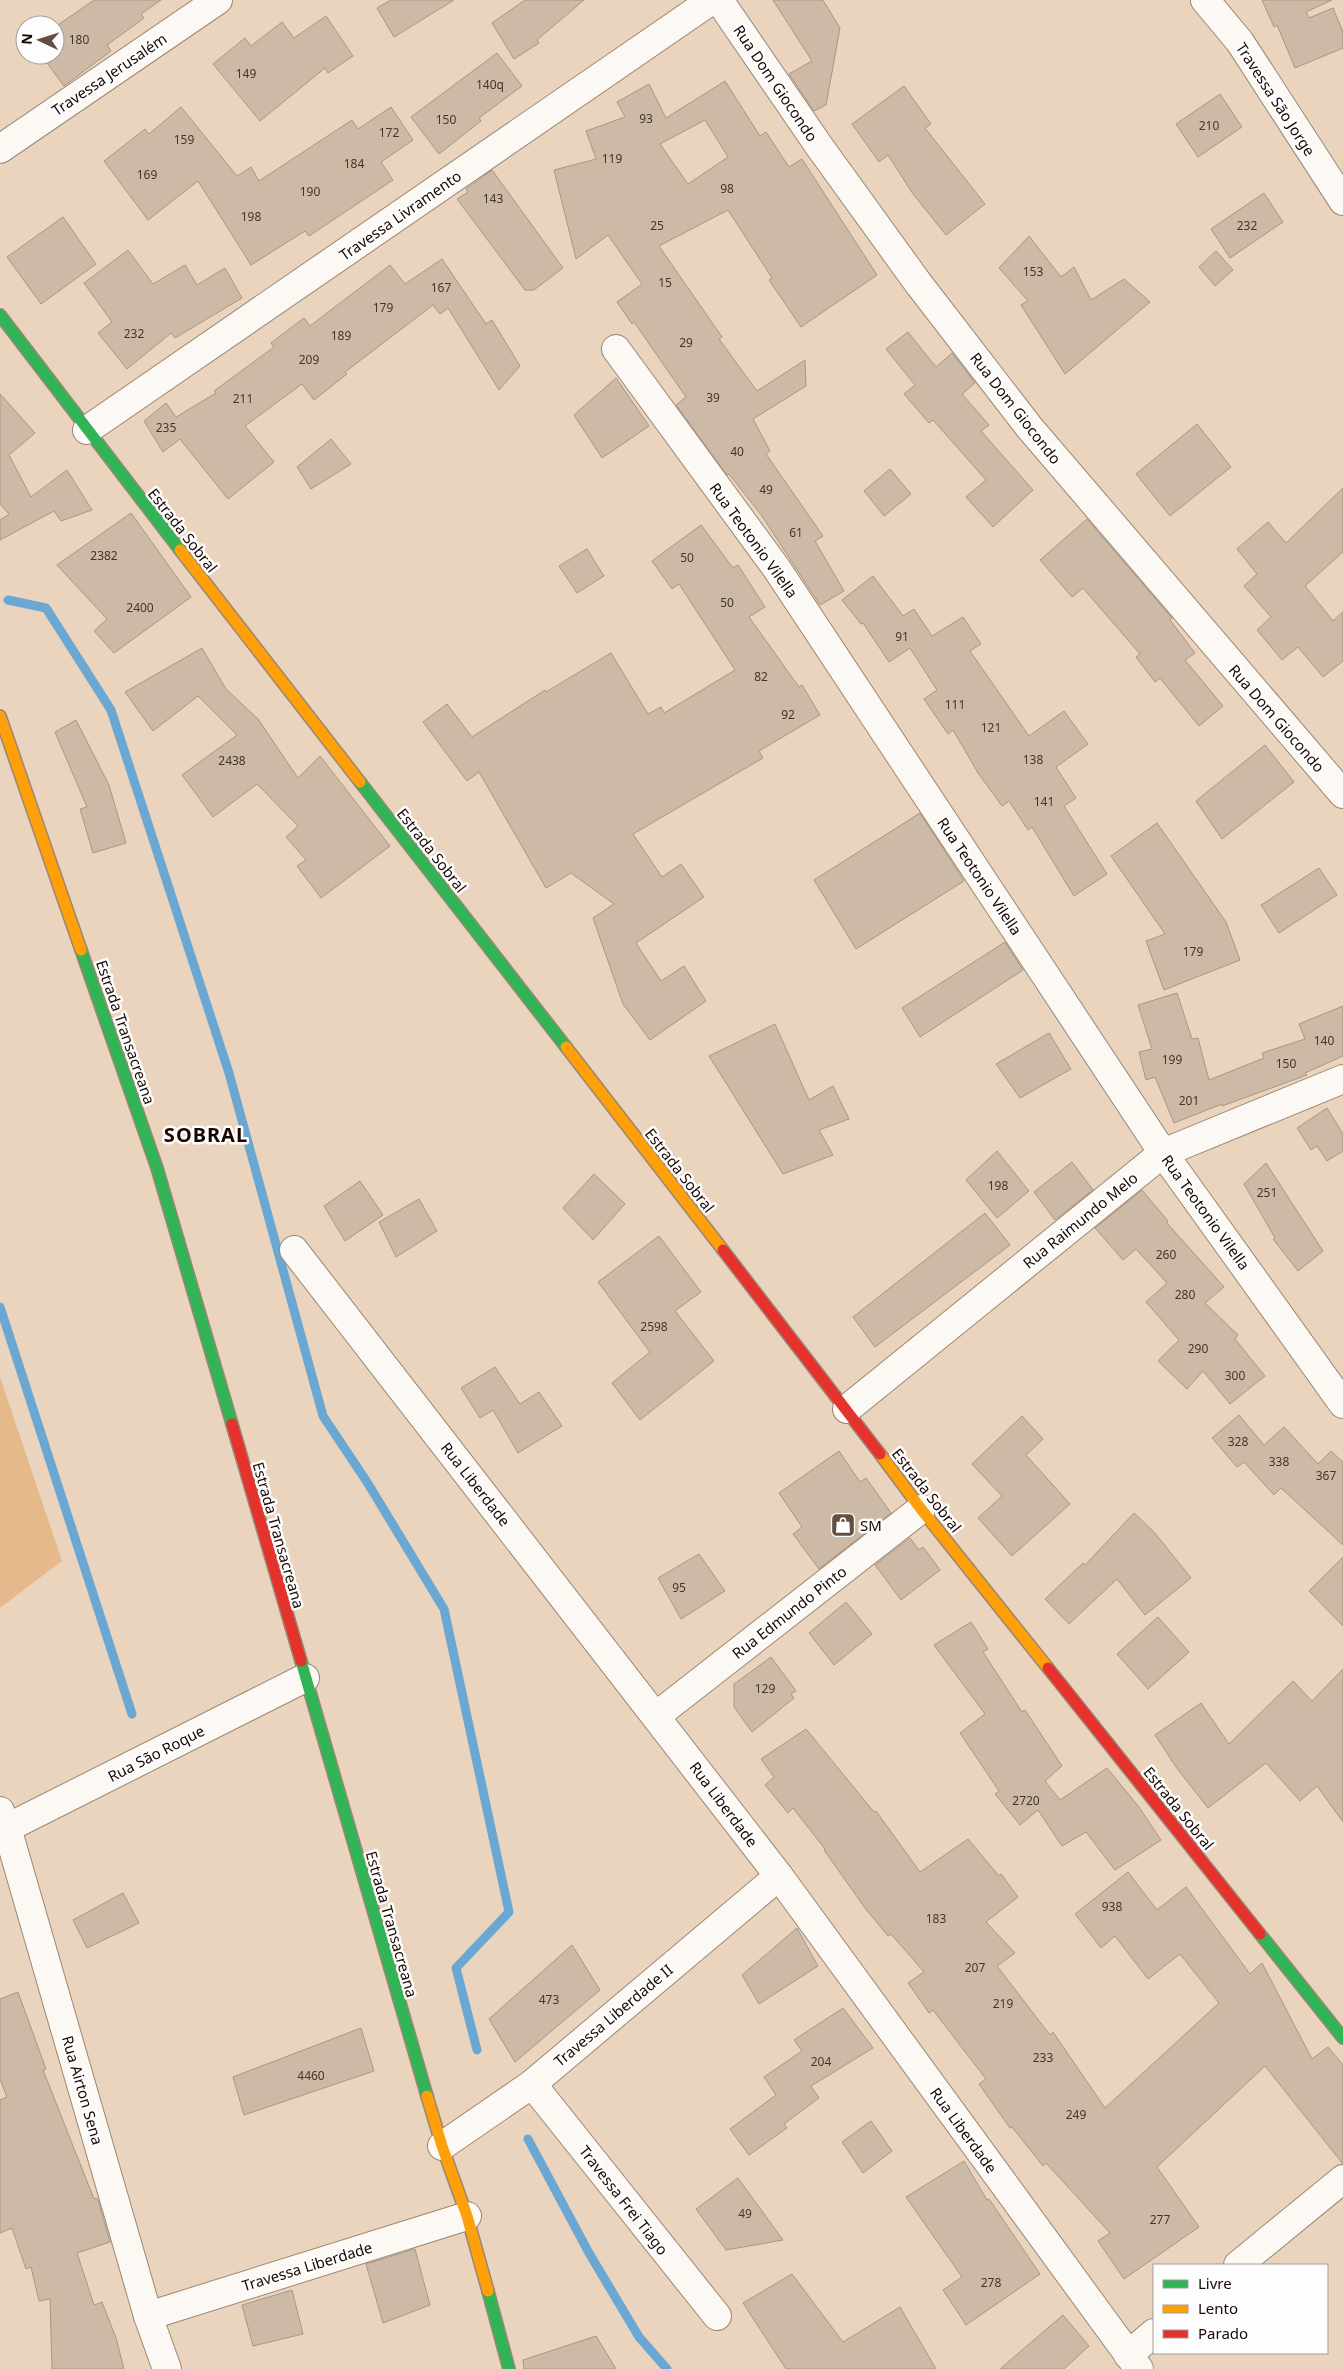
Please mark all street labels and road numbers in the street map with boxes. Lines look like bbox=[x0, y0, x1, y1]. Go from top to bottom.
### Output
street label: Rua Dom Giocondo bbox=[730, 21, 822, 145]
street label: Travessa Jerusalém bbox=[48, 28, 170, 120]
street label: Travessa São Jorge bbox=[1232, 39, 1320, 159]
street label: Travessa Livramento bbox=[335, 165, 465, 265]
street label: Rua Dom Giocondo bbox=[966, 348, 1066, 468]
street label: Rua Teotonio Vilella bbox=[705, 478, 803, 602]
street label: Estrada Sobral bbox=[144, 484, 222, 576]
street label: Rua Dom Giocondo bbox=[1225, 660, 1329, 776]
street label: Estrada Sobral bbox=[393, 804, 471, 896]
street label: Rua Teotonio Vilella bbox=[933, 813, 1027, 939]
street label: Estrada Transacreana bbox=[92, 957, 160, 1107]
street label: Estrada Sobral bbox=[641, 1124, 719, 1216]
street label: Rua Teotonio Vilella bbox=[1157, 1150, 1255, 1274]
street label: Rua Raimundo Melo bbox=[1018, 1167, 1142, 1273]
street label: Rua Liberdade bbox=[437, 1438, 515, 1530]
street label: Estrada Sobral bbox=[888, 1444, 966, 1536]
street label: Estrada Transacreana bbox=[249, 1460, 309, 1610]
street label: Rua Edmundo Pinto bbox=[728, 1561, 850, 1663]
street label: Rua São Roque bbox=[104, 1720, 208, 1786]
street label: Rua Liberdade bbox=[685, 1757, 763, 1851]
street label: Estrada Sobral bbox=[1139, 1762, 1219, 1854]
street label: Estrada Transacreana bbox=[362, 1849, 422, 1999]
street label: Travessa Liberdade II bbox=[549, 1959, 677, 2071]
street label: Rua Airton Sena bbox=[58, 2033, 108, 2147]
street label: Rua Liberdade bbox=[926, 2083, 1002, 2177]
street label: Travessa Frei Tiago bbox=[575, 2141, 673, 2259]
street label: Travessa Liberdade bbox=[239, 2237, 375, 2295]

